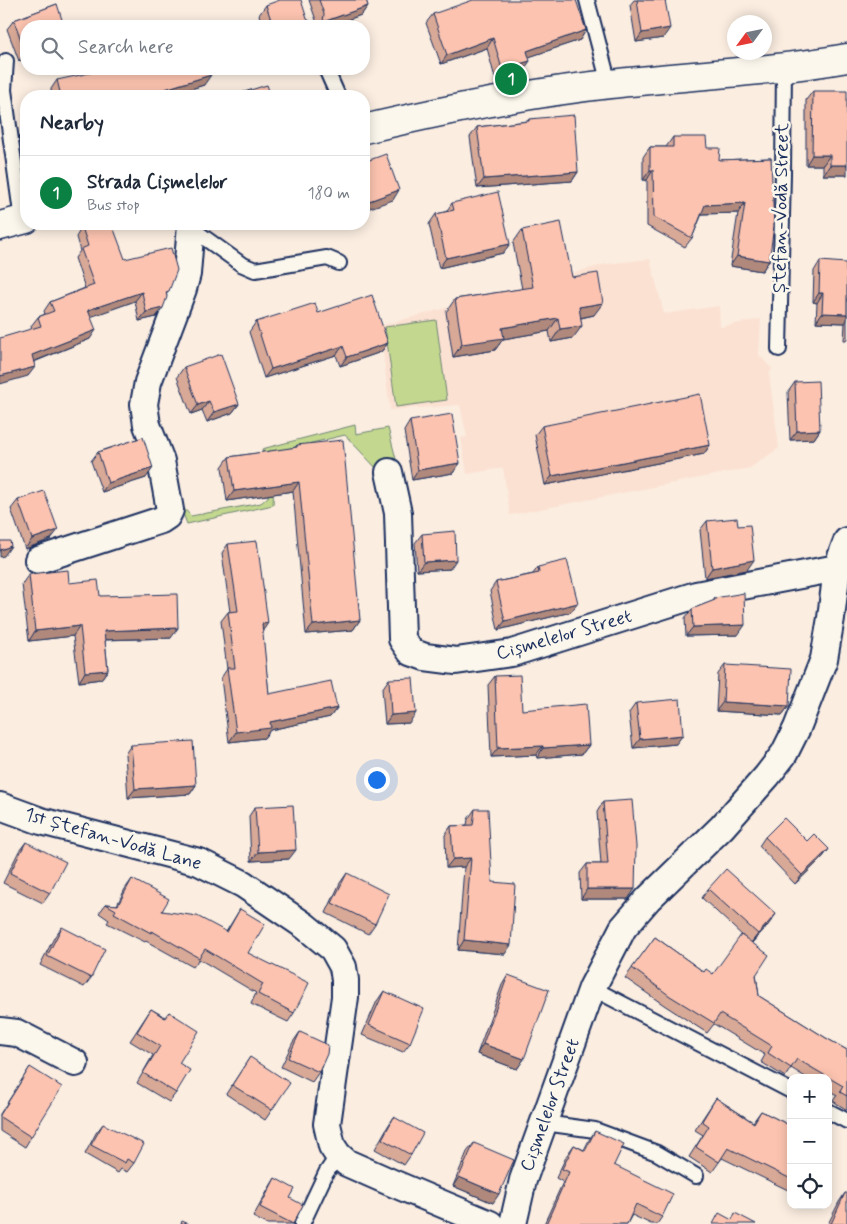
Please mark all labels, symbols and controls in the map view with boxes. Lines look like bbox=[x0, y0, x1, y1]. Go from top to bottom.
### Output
north arrow bbox=[727, 15, 772, 60]
search box bbox=[20, 20, 370, 75]
icon: search bbox=[38, 34, 66, 62]
text: Search here bbox=[78, 35, 174, 60]
pin: 1 bbox=[495, 60, 527, 98]
text: Nearby bbox=[40, 109, 104, 137]
street label: Ștefan-Vodă Street bbox=[767, 123, 795, 293]
text: Strada Cișmelelor bbox=[87, 170, 228, 195]
text: 1 bbox=[52, 183, 60, 204]
text: 180 m bbox=[307, 183, 350, 204]
text: Bus stop bbox=[87, 195, 140, 216]
street label: Cișmelelor Street bbox=[493, 604, 635, 666]
your location bbox=[364, 767, 390, 793]
street label: 1st Ștefan-Vodă Lane bbox=[21, 802, 205, 876]
street label: Cișmelelor Street bbox=[514, 1035, 586, 1175]
map controls bbox=[787, 1074, 832, 1209]
button: + bbox=[787, 1074, 832, 1119]
button: − bbox=[787, 1119, 832, 1164]
button: locate bbox=[787, 1164, 832, 1209]

